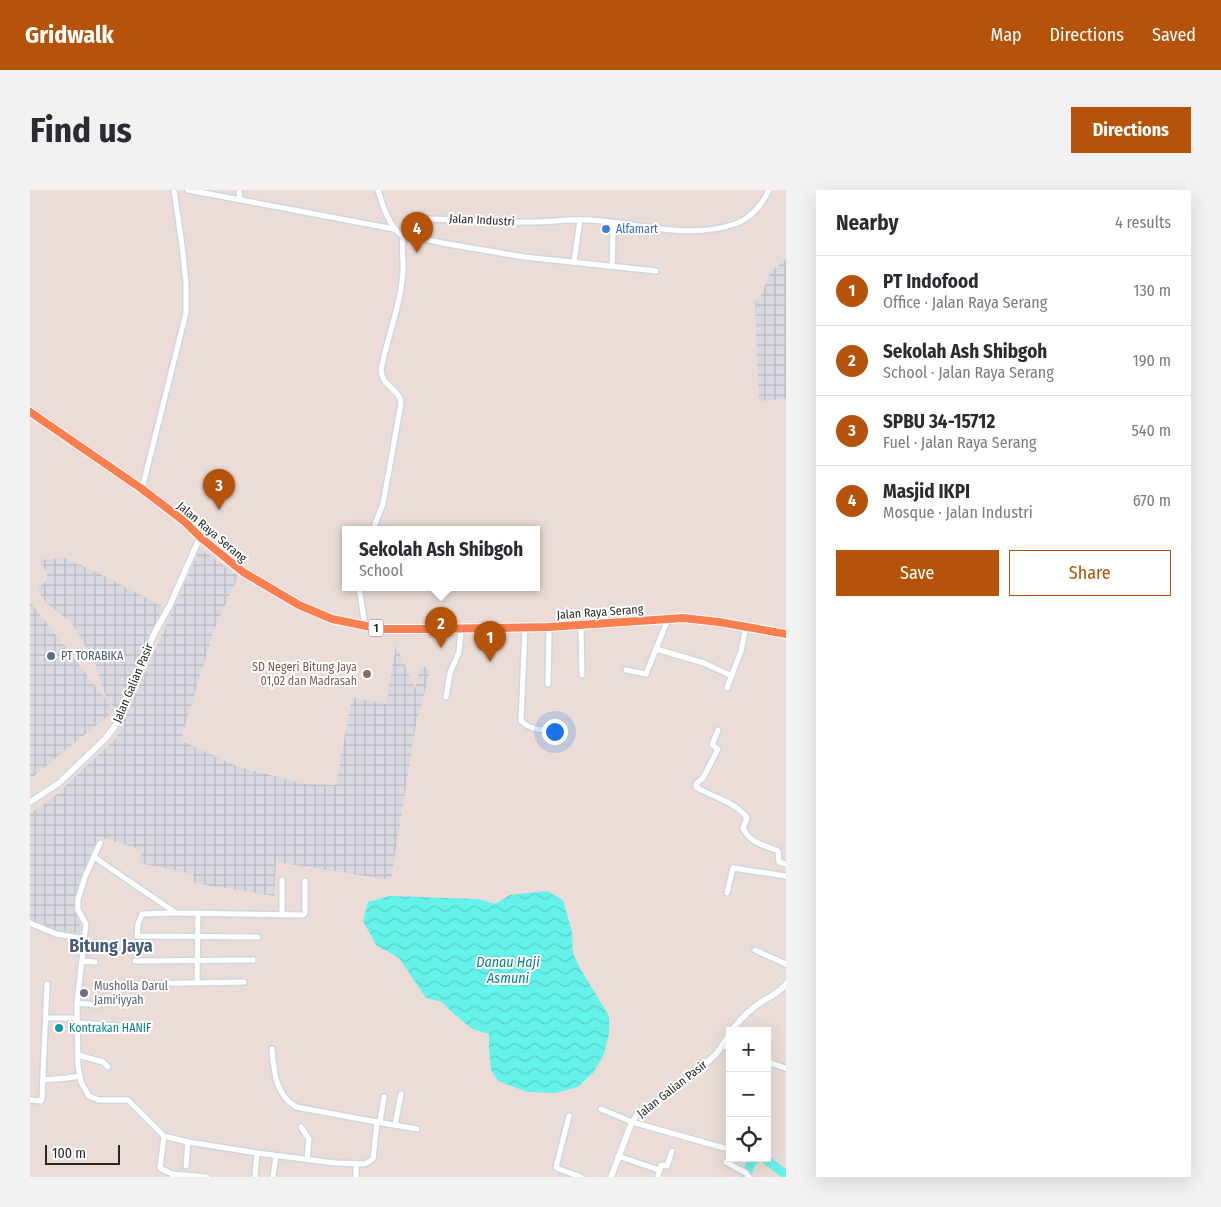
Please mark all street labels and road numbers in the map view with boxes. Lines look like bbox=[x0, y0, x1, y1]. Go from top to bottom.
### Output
street label: Jalan Industri bbox=[449, 211, 515, 229]
street label: Jalan Raya Serang bbox=[174, 499, 250, 565]
street label: Jalan Raya Serang bbox=[556, 602, 644, 622]
road number: 1 bbox=[368, 619, 384, 636]
street label: Jalan Galian Pasir bbox=[110, 640, 156, 725]
street label: Jalan Galian Pasir bbox=[634, 1057, 710, 1121]

